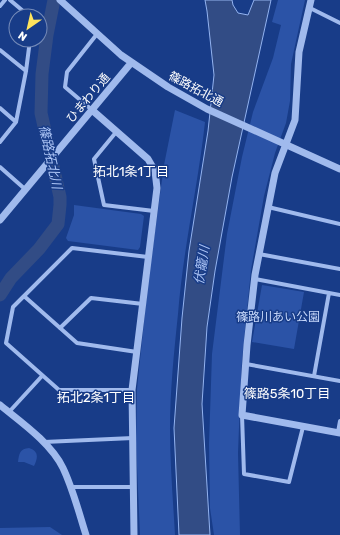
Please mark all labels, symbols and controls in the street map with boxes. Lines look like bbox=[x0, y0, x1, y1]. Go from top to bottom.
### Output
north arrow bbox=[8, 8, 48, 48]
text: N bbox=[16, 28, 30, 43]
street label: 篠路拓北通 bbox=[166, 69, 226, 109]
street label: ひまわり通 bbox=[63, 71, 113, 125]
water label: 篠路拓北川 bbox=[36, 124, 65, 192]
district label: 拓北1条1丁目 bbox=[93, 164, 169, 179]
water label: 伏籠川 bbox=[191, 243, 212, 286]
park label: 篠路川あい公園 bbox=[236, 310, 320, 324]
district label: 篠路5条10丁目 bbox=[244, 386, 330, 401]
district label: 拓北2条1丁目 bbox=[57, 390, 135, 405]

